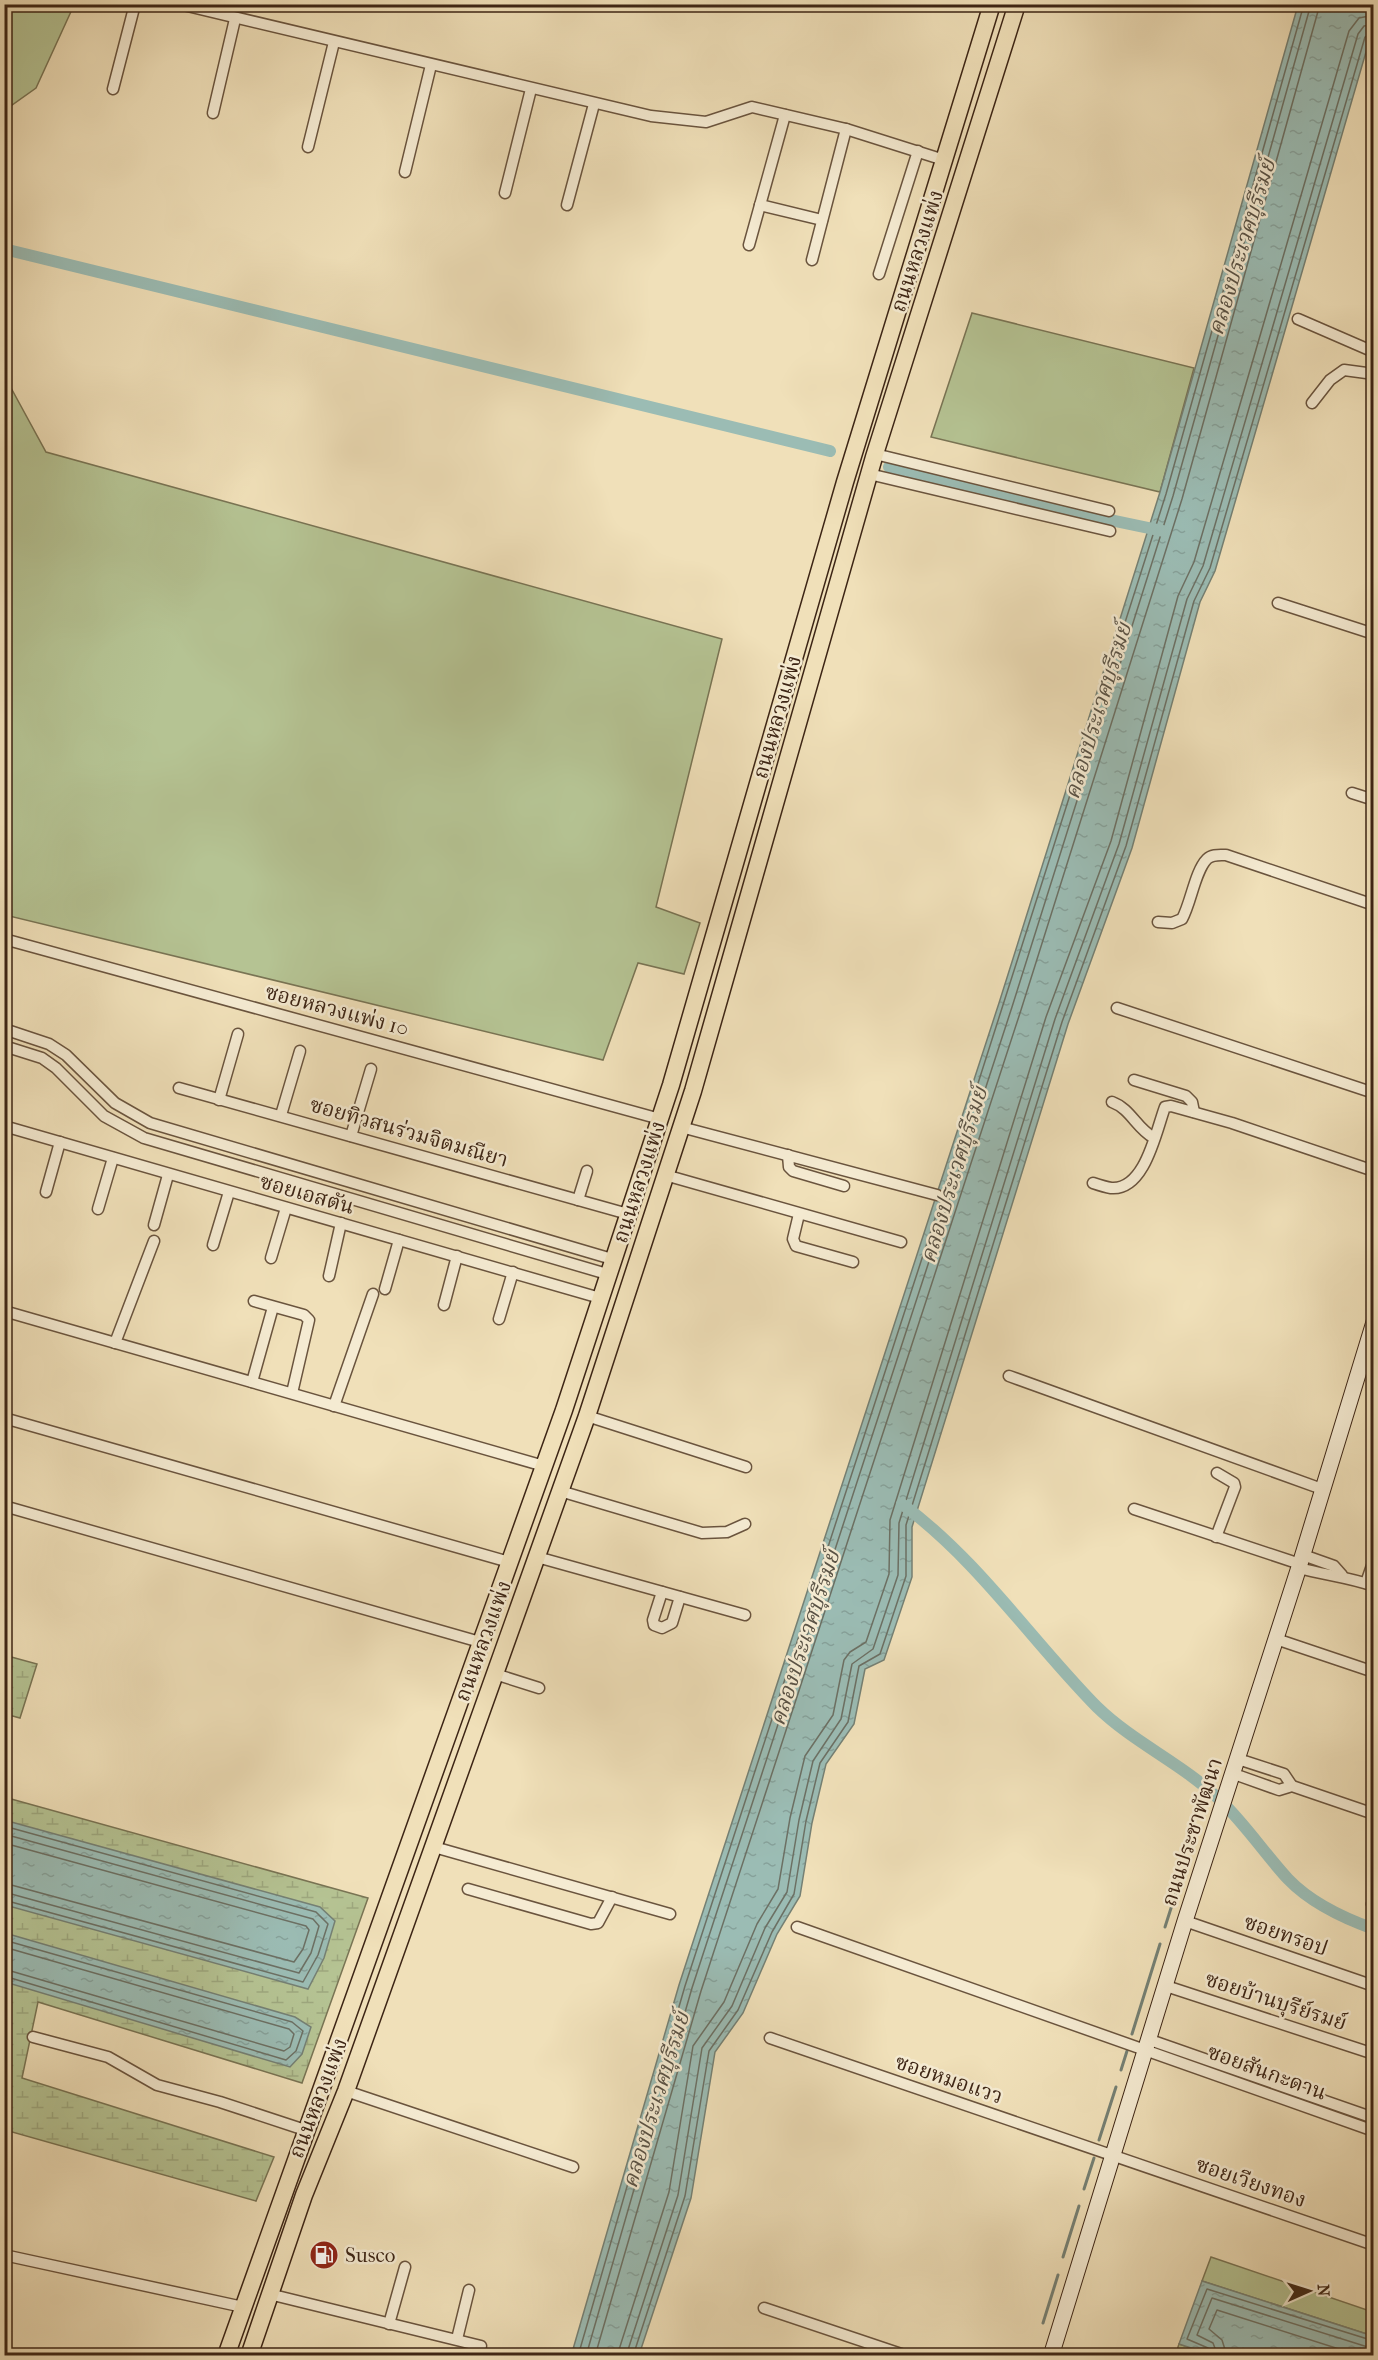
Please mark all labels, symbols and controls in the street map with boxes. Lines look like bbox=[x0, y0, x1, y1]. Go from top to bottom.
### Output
water label: คลองประเวศบุรีรมย์ bbox=[1203, 152, 1283, 338]
street label: ถนนหลวงแพ่ง bbox=[886, 187, 948, 315]
water label: คลองประเวศบุรีรมย์ bbox=[1059, 616, 1139, 802]
street label: ถนนหลวงแพ่ง bbox=[748, 653, 806, 781]
street label: ซอยหลวงแพ่ง 10 bbox=[263, 979, 411, 1041]
water label: คลองประเวศบุรีรมย์ bbox=[915, 1080, 995, 1266]
street label: ซอยทิวสนร่วมจิตมณียา bbox=[307, 1092, 511, 1172]
street label: ถนนหลวงแพ่ง bbox=[608, 1118, 670, 1246]
street label: ซอยเอสตัน bbox=[257, 1169, 357, 1219]
water label: คลองประเวศบุรีรมย์ bbox=[764, 1543, 848, 1729]
street label: ถนนหลวงแพ่ง bbox=[450, 1577, 516, 1705]
street label: ถนนประชาพัฒนา bbox=[1157, 1755, 1227, 1909]
street label: ซอยทรอป bbox=[1241, 1909, 1331, 1961]
street label: ซอยบ้านบุรีย์รมย์ bbox=[1201, 1966, 1350, 2037]
water label: คลองประเวศบุรีรมย์ bbox=[617, 2005, 697, 2191]
street label: ถนนหลวงแพ่ง bbox=[284, 2034, 352, 2162]
street label: ซอยสันกะดาน bbox=[1204, 2039, 1330, 2105]
street label: ซอยหมอแวว bbox=[892, 2049, 1006, 2109]
street label: ซอยเวียงทอง bbox=[1193, 2152, 1309, 2212]
fuel station icon: Susco bbox=[308, 2239, 340, 2271]
place label: Susco bbox=[345, 2243, 395, 2267]
north arrow bbox=[1279, 2261, 1339, 2321]
text: N bbox=[1314, 2284, 1333, 2298]

